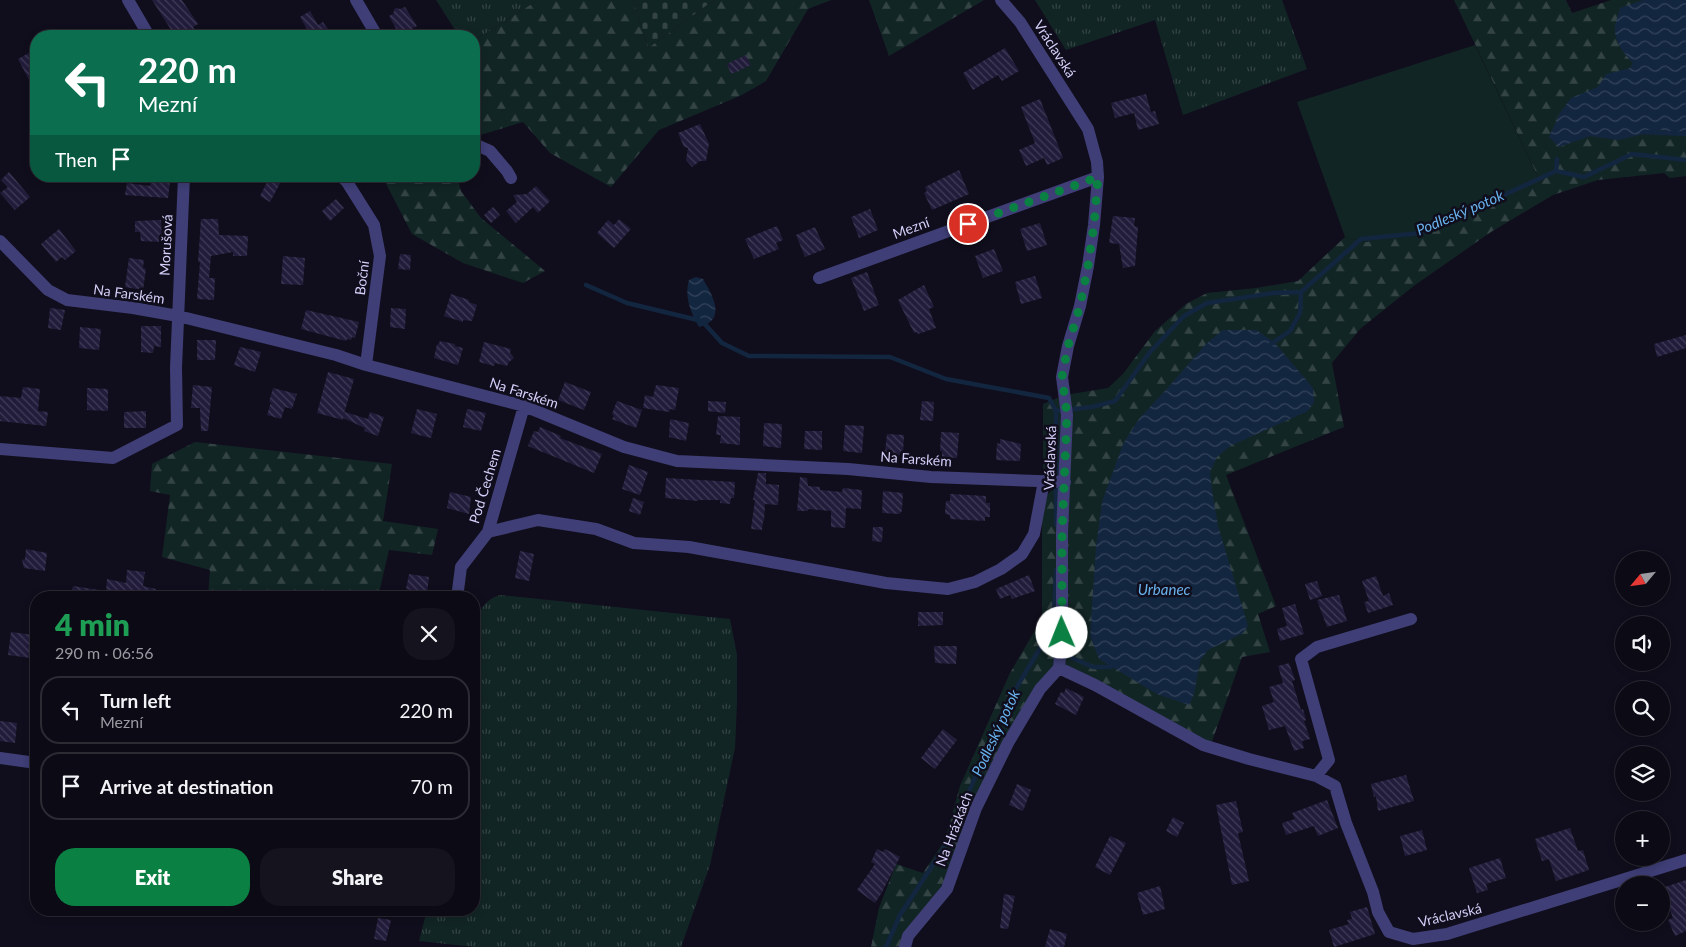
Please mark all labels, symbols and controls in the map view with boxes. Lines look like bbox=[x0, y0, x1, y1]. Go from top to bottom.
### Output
street label: Vráclavská bbox=[1031, 17, 1080, 81]
text: 220 m bbox=[138, 48, 237, 90]
icon: left bbox=[55, 50, 120, 115]
text: Mezní bbox=[138, 90, 197, 117]
icon: arrive bbox=[107, 145, 135, 173]
text: Then bbox=[55, 148, 97, 171]
water label: Podleský potok bbox=[1413, 185, 1507, 239]
pin bbox=[947, 203, 989, 245]
icon: arrive bbox=[954, 210, 982, 238]
street label: Mezní bbox=[890, 213, 932, 242]
street label: Morušová bbox=[155, 214, 176, 276]
street label: Boční bbox=[351, 259, 372, 296]
street label: Na Farském bbox=[92, 280, 166, 307]
street label: Na Farském bbox=[487, 373, 561, 412]
street label: Vráclavská bbox=[1040, 425, 1059, 491]
street label: Pod Čechem bbox=[465, 446, 504, 525]
street label: Na Farském bbox=[880, 448, 952, 469]
north arrow bbox=[1615, 551, 1670, 606]
map controls bbox=[1615, 551, 1670, 931]
water label: Urbanec bbox=[1138, 580, 1191, 598]
text: 4 min bbox=[55, 606, 130, 642]
position arrow bbox=[1035, 606, 1087, 658]
button: close bbox=[403, 608, 455, 660]
button: sound bbox=[1615, 616, 1670, 671]
text: 290 m · 06:56 bbox=[55, 643, 154, 662]
button: search bbox=[1615, 681, 1670, 736]
water label: Podleský potok bbox=[967, 686, 1023, 779]
text: Turn left bbox=[100, 689, 171, 712]
icon: left bbox=[57, 696, 85, 724]
text: 220 m bbox=[399, 699, 453, 722]
text: Mezní bbox=[100, 712, 143, 731]
button: layers bbox=[1615, 746, 1670, 801]
icon: arrive bbox=[57, 772, 85, 800]
text: Arrive at destination bbox=[100, 775, 273, 798]
text: 70 m bbox=[410, 775, 453, 798]
street label: Na Hrázkách bbox=[932, 789, 976, 868]
button: + bbox=[1615, 811, 1670, 866]
button: Exit bbox=[55, 848, 250, 906]
button: Share bbox=[260, 848, 455, 906]
button: − bbox=[1615, 876, 1670, 931]
street label: Vráclavská bbox=[1416, 899, 1483, 930]

